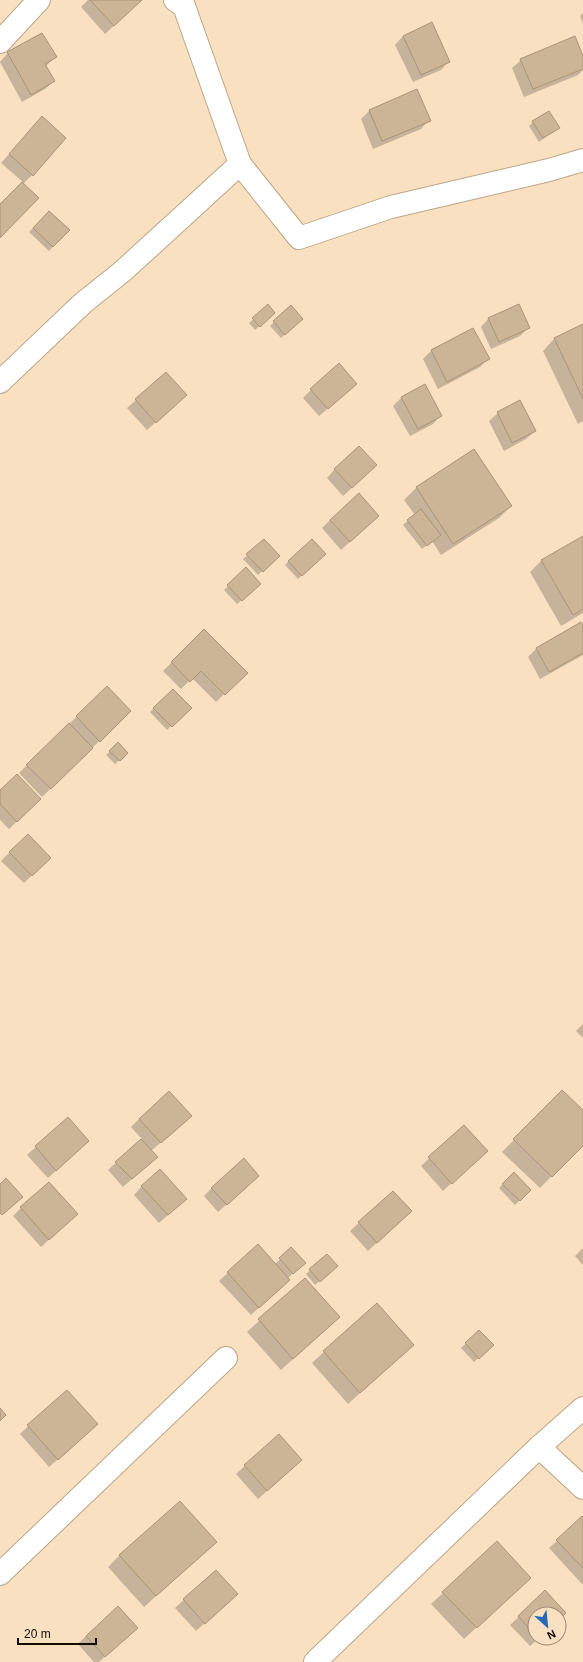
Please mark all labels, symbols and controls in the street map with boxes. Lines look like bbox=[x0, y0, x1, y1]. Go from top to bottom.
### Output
north arrow bbox=[527, 1606, 567, 1646]
scale bar bbox=[18, 1620, 96, 1646]
text: 20 m bbox=[24, 1627, 51, 1641]
text: N bbox=[545, 1628, 558, 1642]

